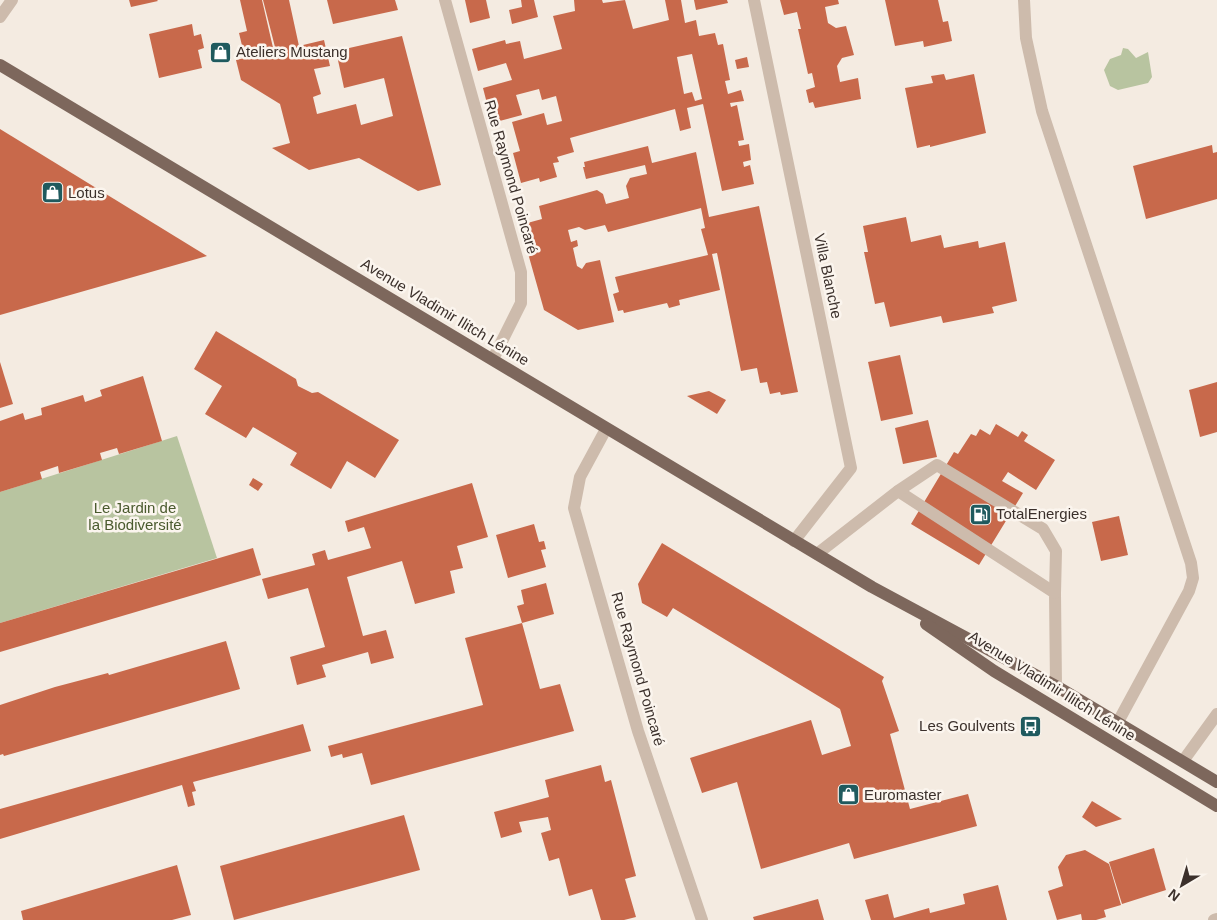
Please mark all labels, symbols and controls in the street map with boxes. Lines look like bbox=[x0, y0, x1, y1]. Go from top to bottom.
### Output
shop icon: Ateliers Mustang bbox=[208, 40, 232, 64]
place label: Ateliers Mustang bbox=[236, 43, 348, 60]
street label: Rue Raymond Poincaré bbox=[481, 98, 542, 256]
shop icon: Lotus bbox=[40, 181, 64, 205]
place label: Lotus bbox=[68, 184, 105, 201]
street label: Villa Blanche bbox=[811, 232, 846, 320]
street label: Avenue Vladimir Ilitch Lénine bbox=[358, 255, 532, 369]
park label: Le Jardin de la Biodiversité bbox=[88, 499, 182, 533]
fuel station icon: TotalEnergies bbox=[968, 502, 992, 526]
place label: TotalEnergies bbox=[996, 505, 1087, 522]
street label: Rue Raymond Poincaré bbox=[608, 590, 669, 748]
street label: Avenue Vladimir Ilitch Lénine bbox=[966, 627, 1139, 744]
bus stop icon: Les Goulvents bbox=[1019, 714, 1043, 738]
place label: Les Goulvents bbox=[919, 717, 1015, 734]
shop icon: Euromaster bbox=[836, 783, 860, 807]
place label: Euromaster bbox=[864, 786, 942, 803]
north arrow bbox=[1157, 860, 1207, 910]
text: N bbox=[1165, 886, 1183, 905]

